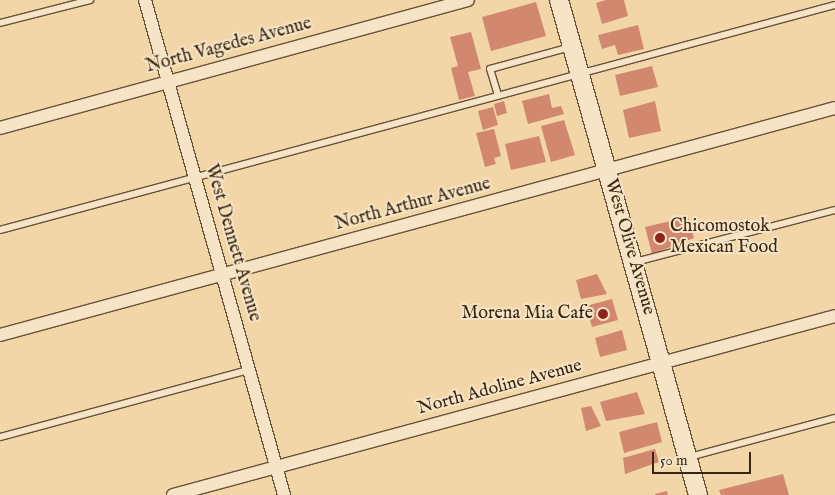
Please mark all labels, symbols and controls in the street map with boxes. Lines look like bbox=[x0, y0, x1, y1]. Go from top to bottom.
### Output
street label: North Vagedes Avenue bbox=[144, 13, 314, 79]
street label: West Dennett Avenue bbox=[199, 162, 265, 324]
street label: North Arthur Avenue bbox=[333, 174, 493, 236]
street label: West Olive Avenue bbox=[599, 176, 659, 318]
place label: Chicomostok Mexican Food bbox=[670, 217, 778, 260]
marker: Chicomostok Mexican Food bbox=[654, 232, 666, 244]
place label: Morena Mia Cafe bbox=[462, 303, 593, 325]
marker: Morena Mia Cafe bbox=[597, 308, 609, 320]
street label: North Adoline Avenue bbox=[416, 356, 584, 420]
scale bar bbox=[655, 442, 754, 474]
text: 50 m bbox=[660, 451, 688, 470]

